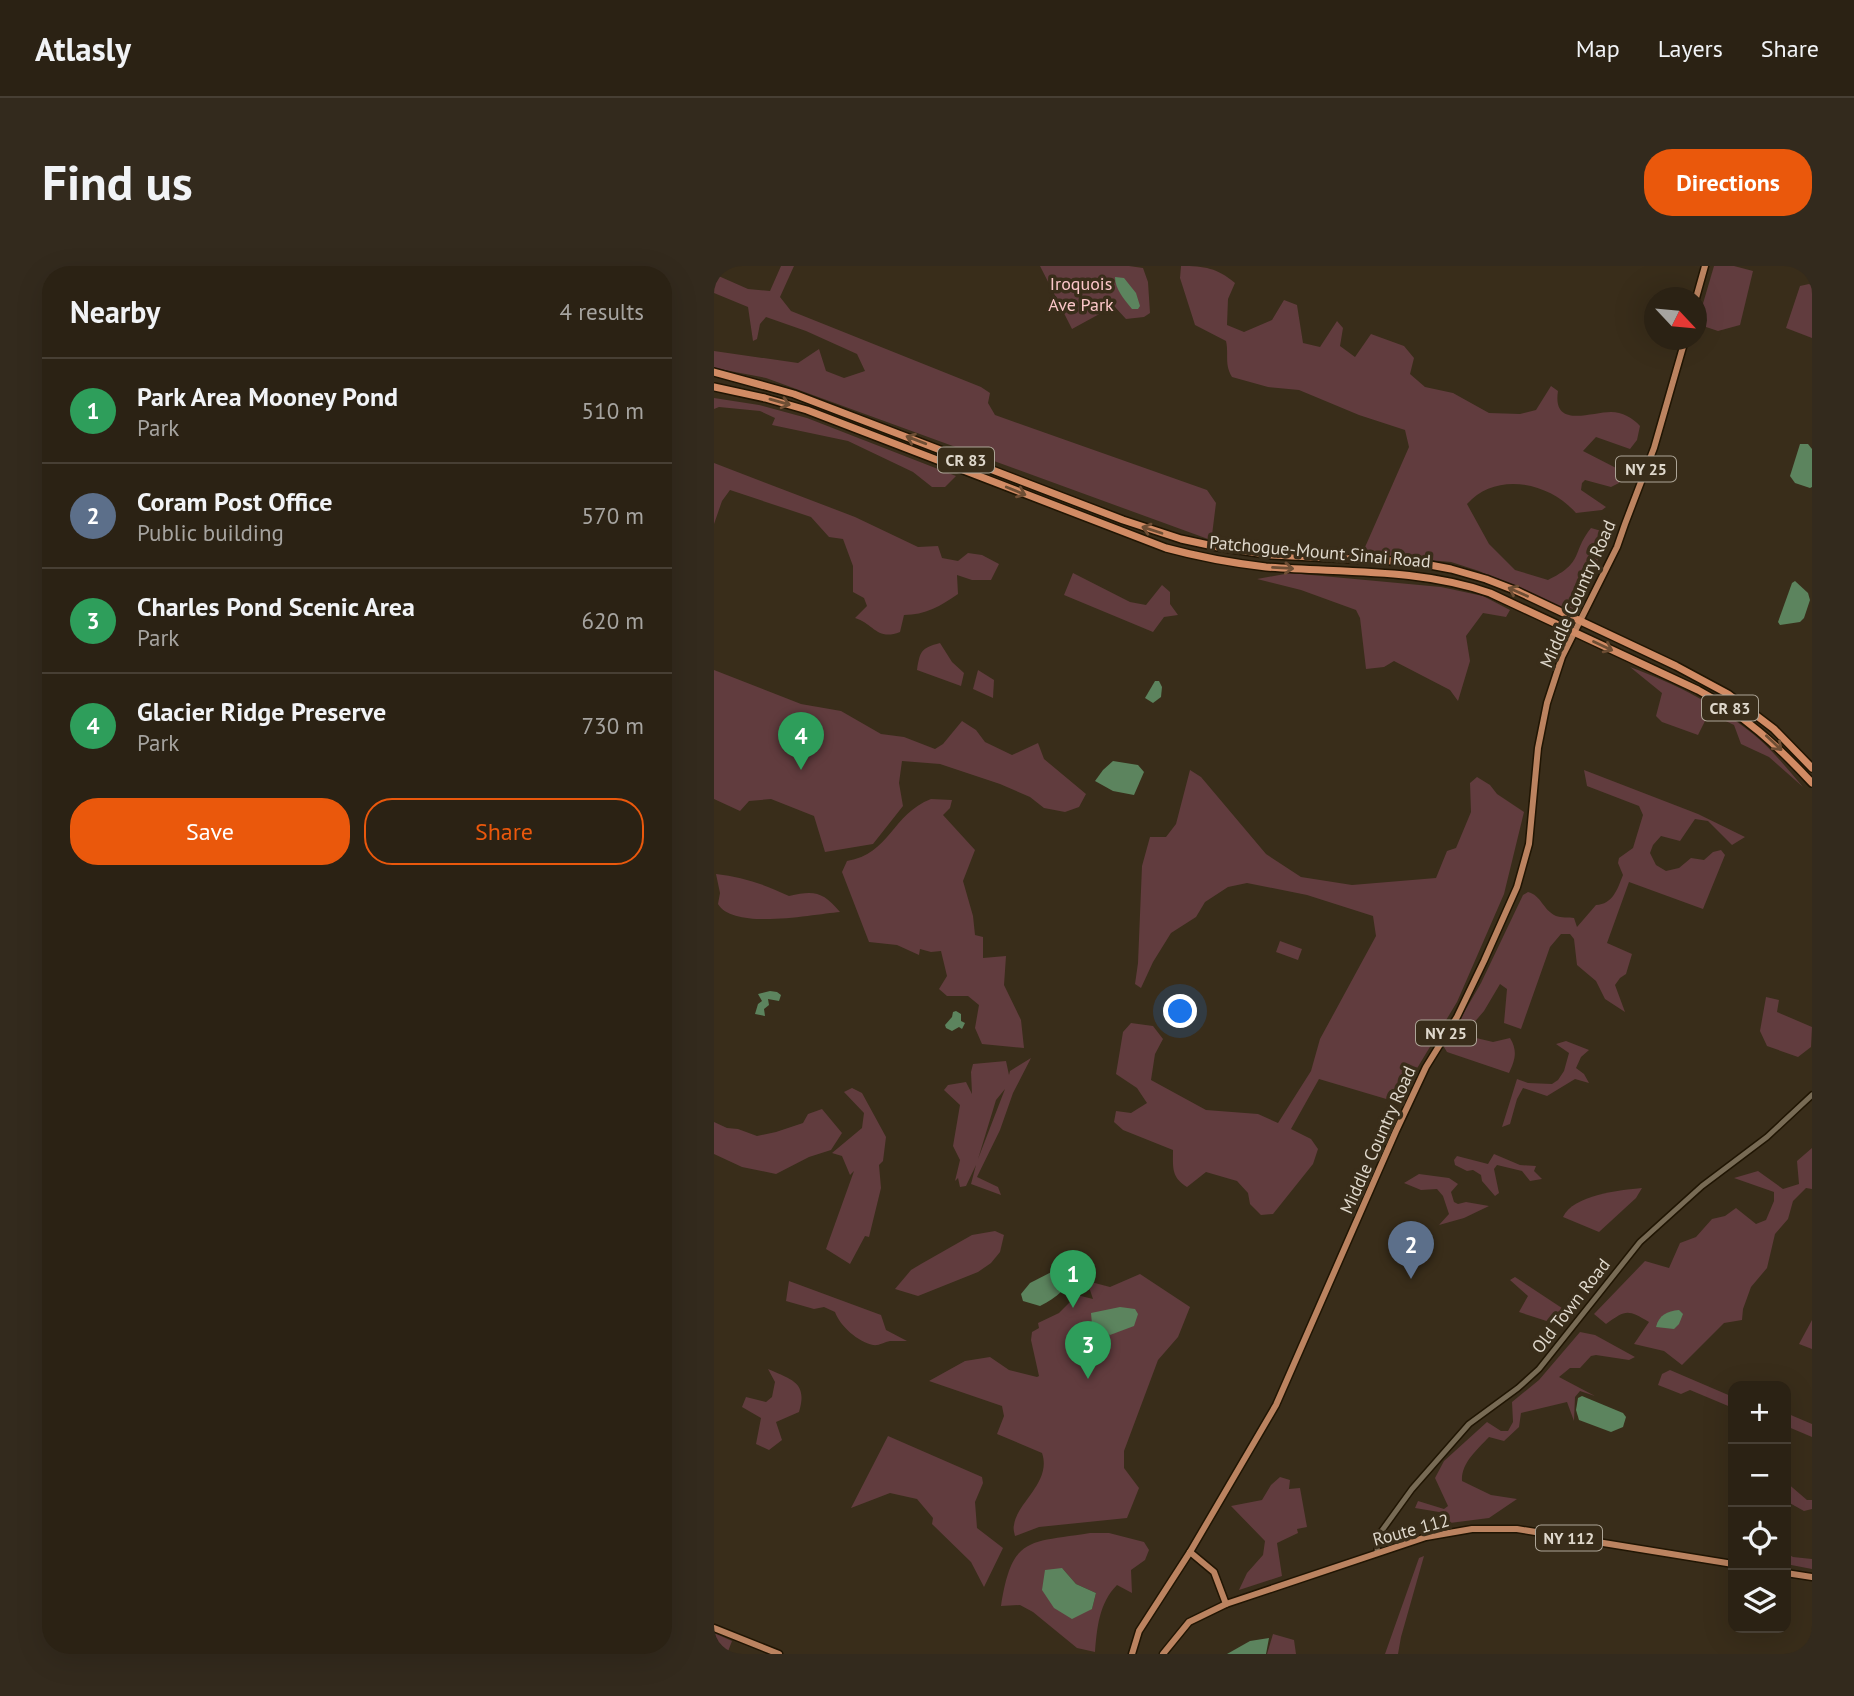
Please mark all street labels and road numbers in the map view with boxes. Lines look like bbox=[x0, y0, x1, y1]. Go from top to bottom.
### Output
road number: CR 83 bbox=[938, 448, 994, 472]
road number: NY 25 bbox=[1616, 456, 1676, 482]
street label: Middle Country Road bbox=[1535, 516, 1620, 671]
street label: Patchogue-Mount Sinai Road bbox=[1208, 530, 1432, 573]
road number: CR 83 bbox=[1702, 696, 1758, 720]
road number: NY 25 bbox=[1416, 1020, 1476, 1046]
street label: Middle Country Road bbox=[1335, 1062, 1420, 1217]
street label: Old Town Road bbox=[1526, 1253, 1615, 1358]
street label: Route 112 bbox=[1370, 1508, 1452, 1551]
road number: NY 112 bbox=[1536, 1526, 1602, 1550]

